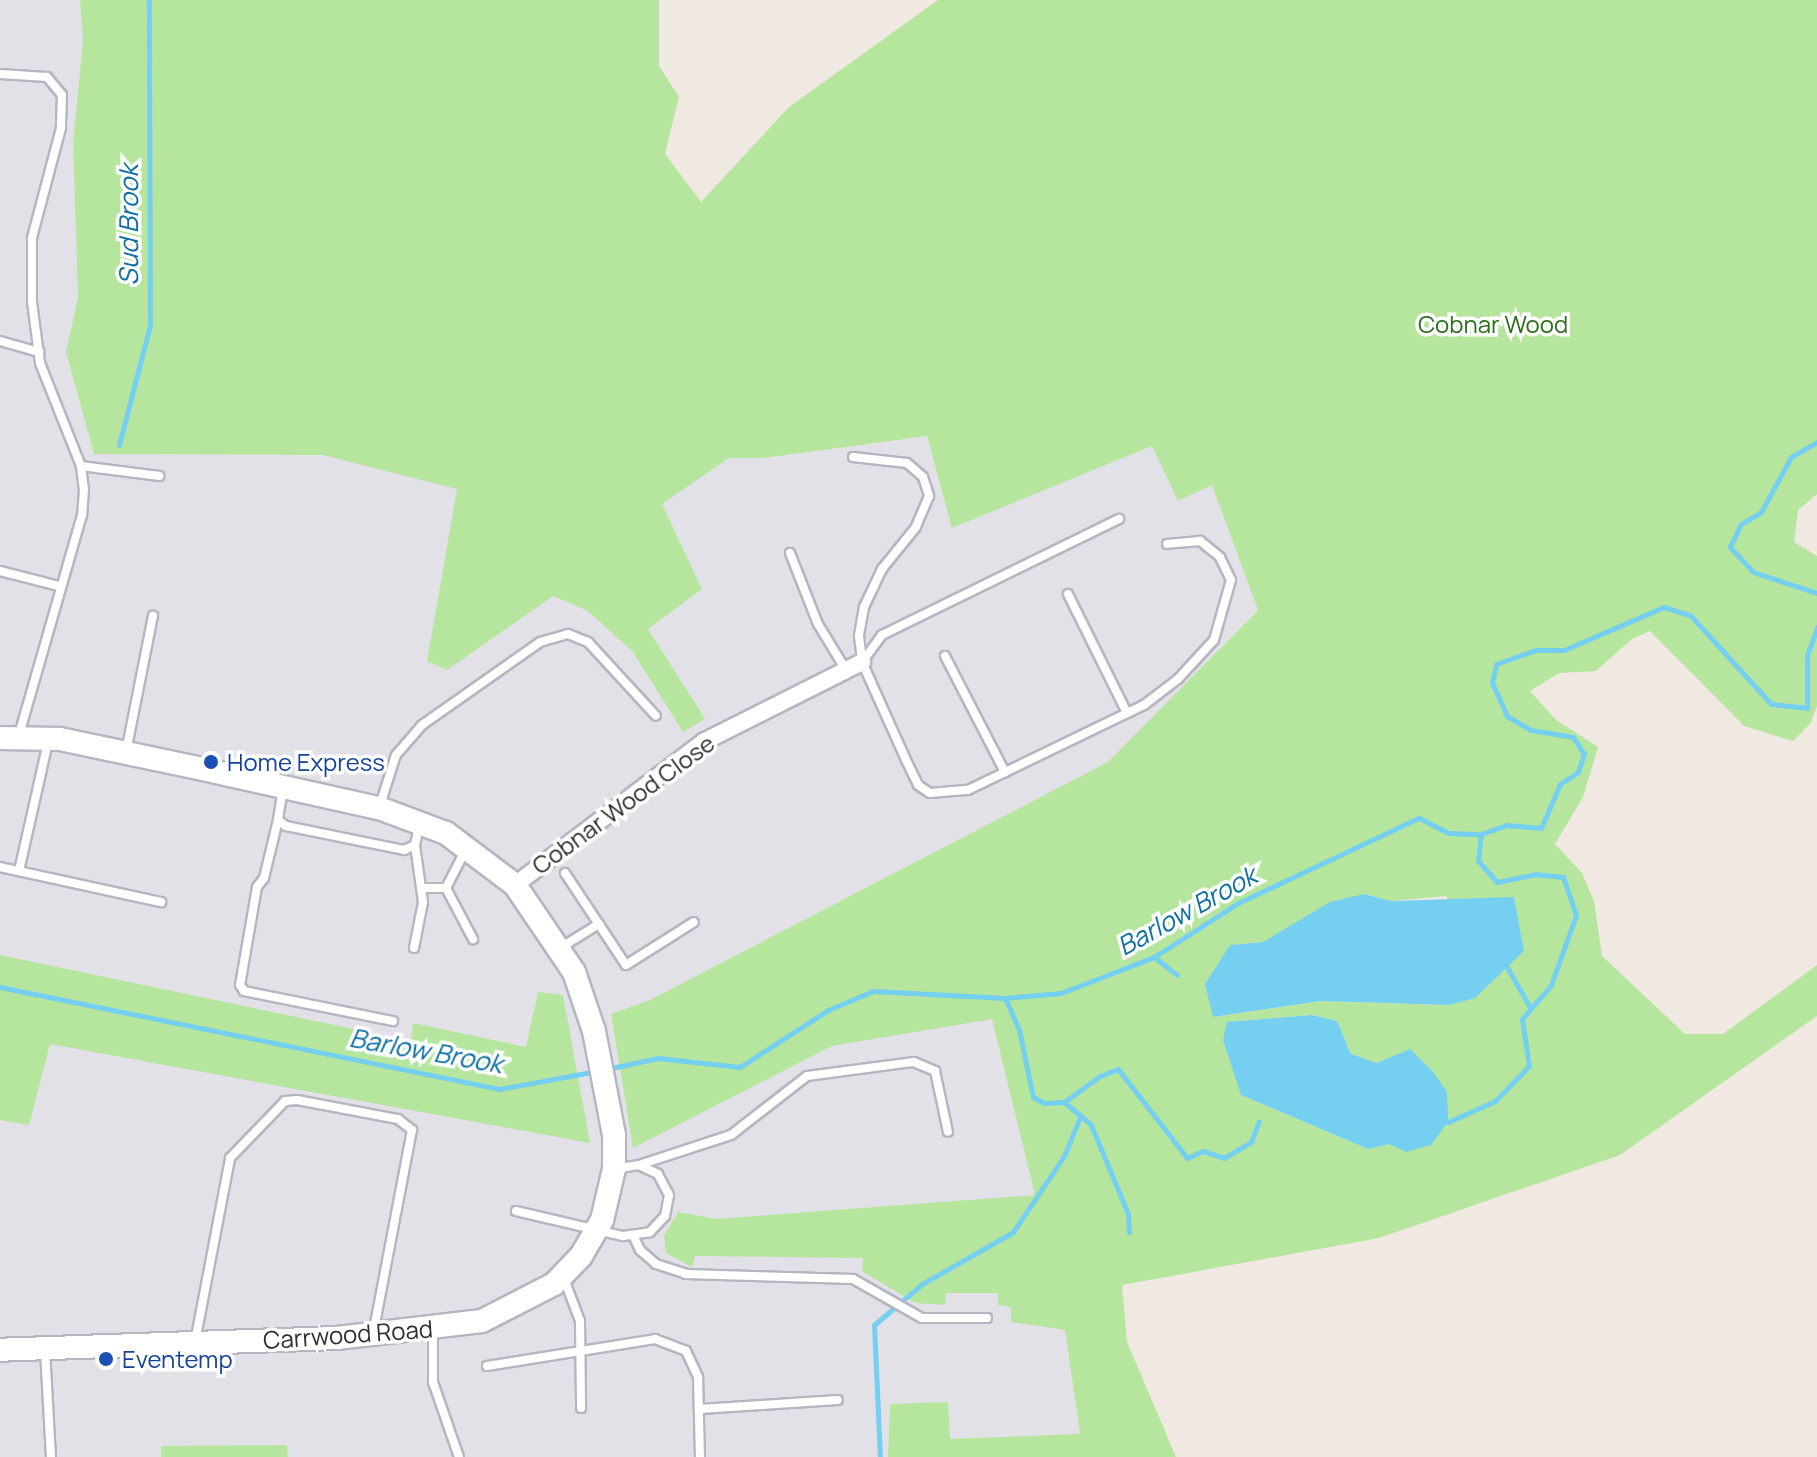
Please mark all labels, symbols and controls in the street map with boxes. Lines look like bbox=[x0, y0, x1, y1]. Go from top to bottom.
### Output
water label: Sud Brook bbox=[113, 165, 145, 285]
park label: Cobnar Wood bbox=[1418, 310, 1568, 338]
street label: Cobnar Wood Close bbox=[526, 728, 720, 880]
place label: Home Express bbox=[227, 748, 385, 776]
marker: Home Express bbox=[202, 753, 220, 771]
water label: Barlow Brook bbox=[1112, 860, 1262, 962]
water label: Barlow Brook bbox=[347, 1022, 505, 1080]
street label: Carrwood Road bbox=[262, 1314, 434, 1354]
place label: Eventemp bbox=[122, 1345, 233, 1373]
marker: Eventemp bbox=[97, 1350, 115, 1368]

